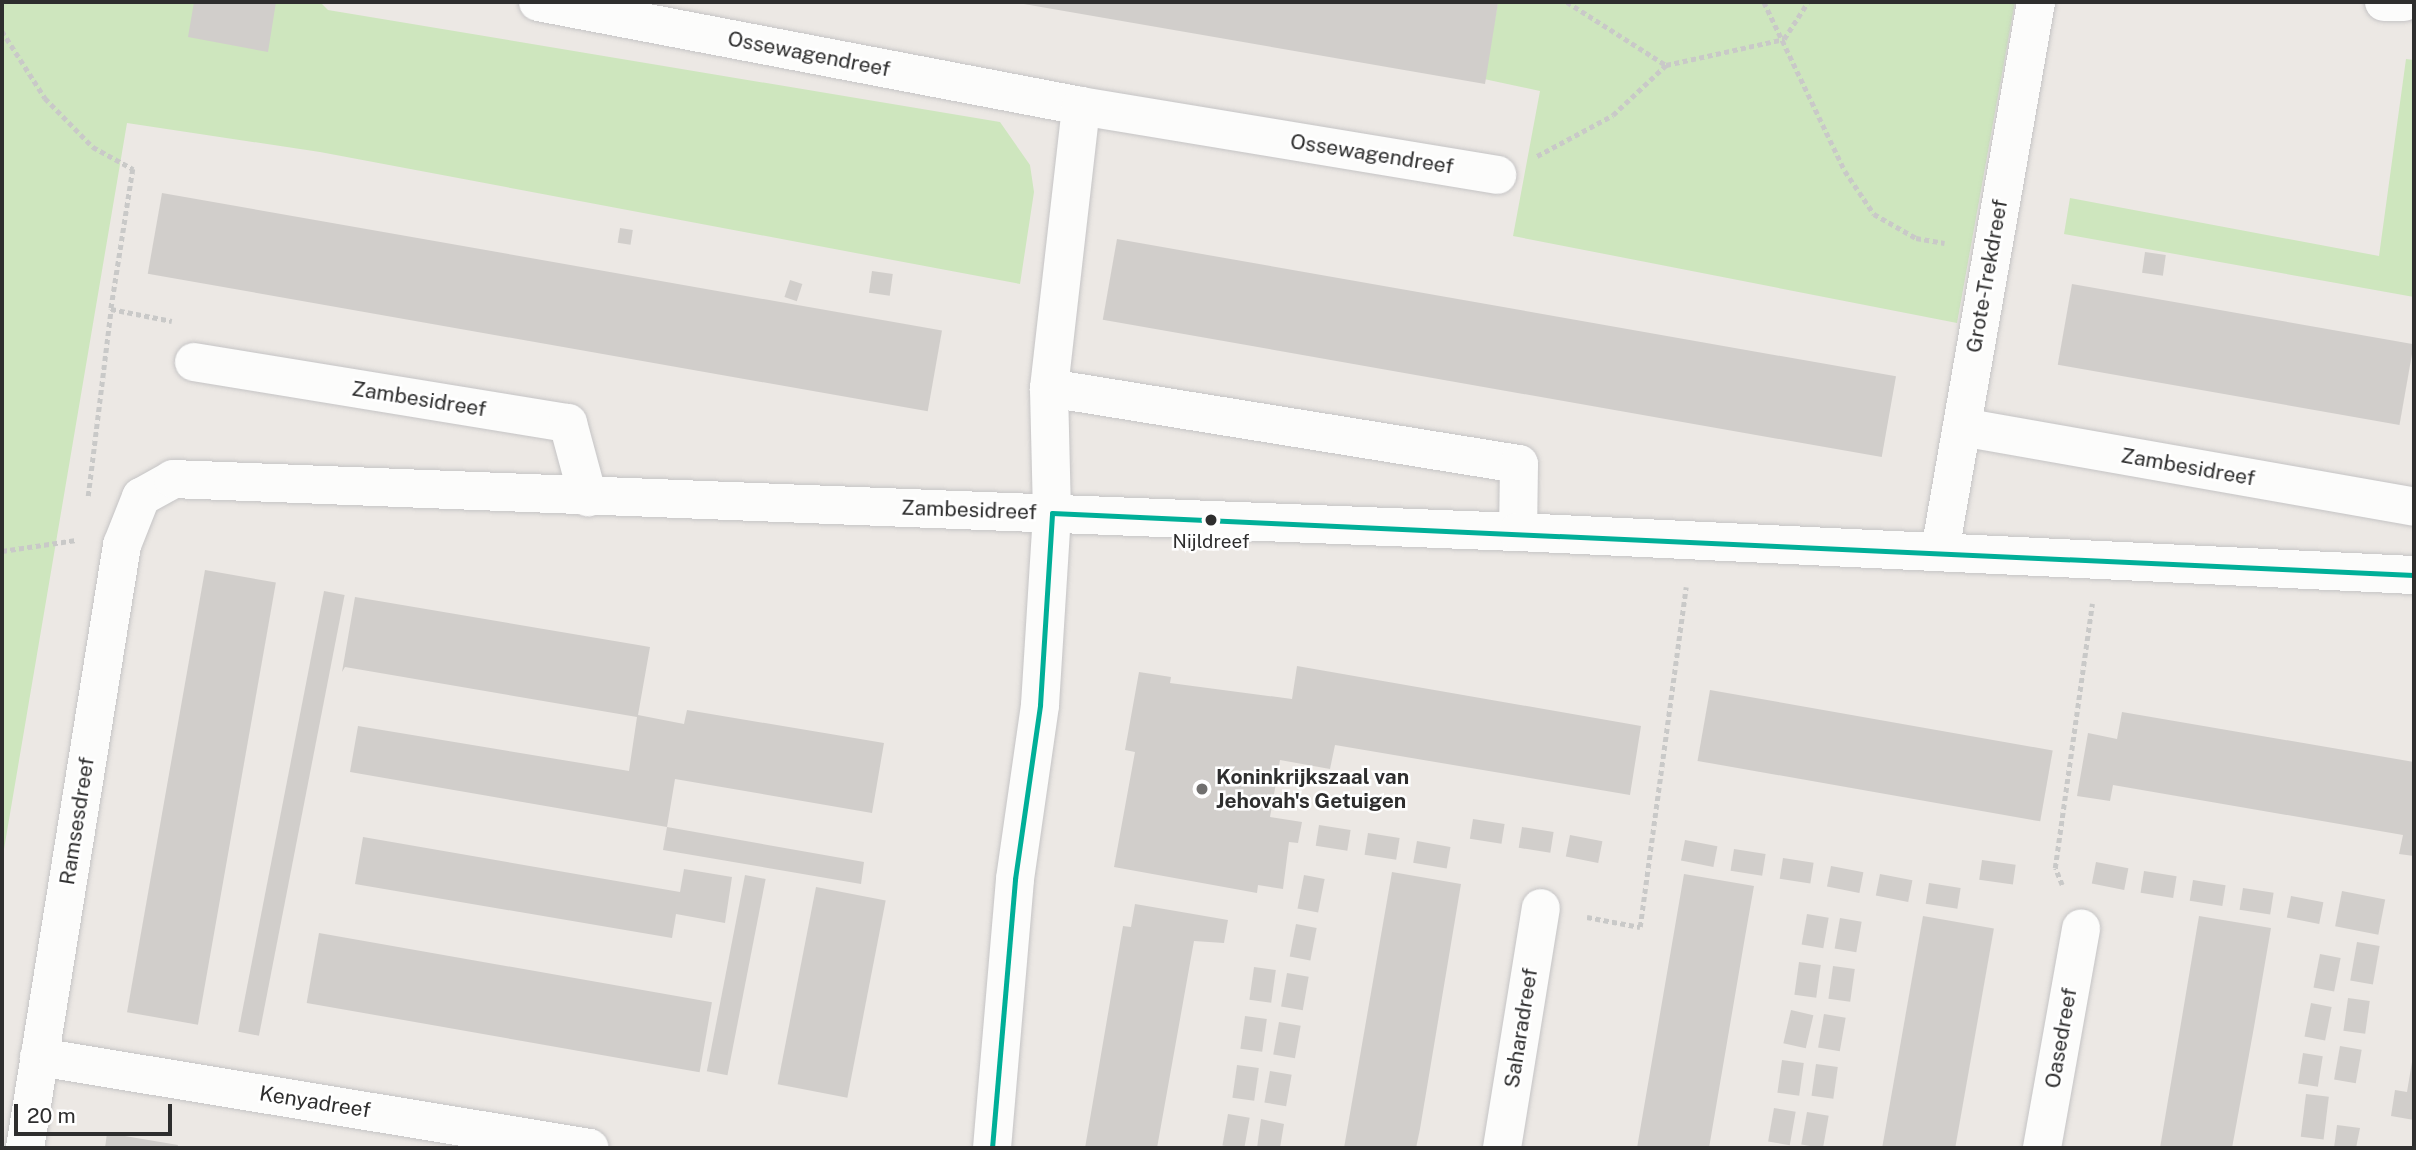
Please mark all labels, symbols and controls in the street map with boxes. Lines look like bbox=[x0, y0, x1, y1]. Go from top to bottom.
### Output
street label: Ossewagendreef bbox=[726, 26, 892, 82]
street label: Ossewagendreef bbox=[1288, 129, 1456, 179]
street label: Grote-Trekdreef bbox=[1961, 197, 2013, 355]
street label: Zambesidreef bbox=[350, 376, 488, 422]
street label: Zambesidreef bbox=[2119, 443, 2257, 491]
street label: Zambesidreef bbox=[901, 495, 1037, 525]
marker: Nijldreef bbox=[1204, 513, 1218, 527]
place label: Nijldreef bbox=[1173, 531, 1249, 553]
street label: Ramsesdreef bbox=[54, 755, 100, 887]
place label: Koninkrijkszaal van Jehovah's Getuigen bbox=[1216, 764, 1409, 814]
marker: Koninkrijkszaal van Jehovah's Getuigen bbox=[1194, 781, 1210, 797]
street label: Saharadreef bbox=[1499, 966, 1543, 1090]
street label: Oasedreef bbox=[2040, 986, 2082, 1090]
street label: Kenyadreef bbox=[258, 1081, 372, 1123]
scale bar bbox=[18, 1090, 175, 1134]
text: 20 m bbox=[27, 1103, 76, 1128]

